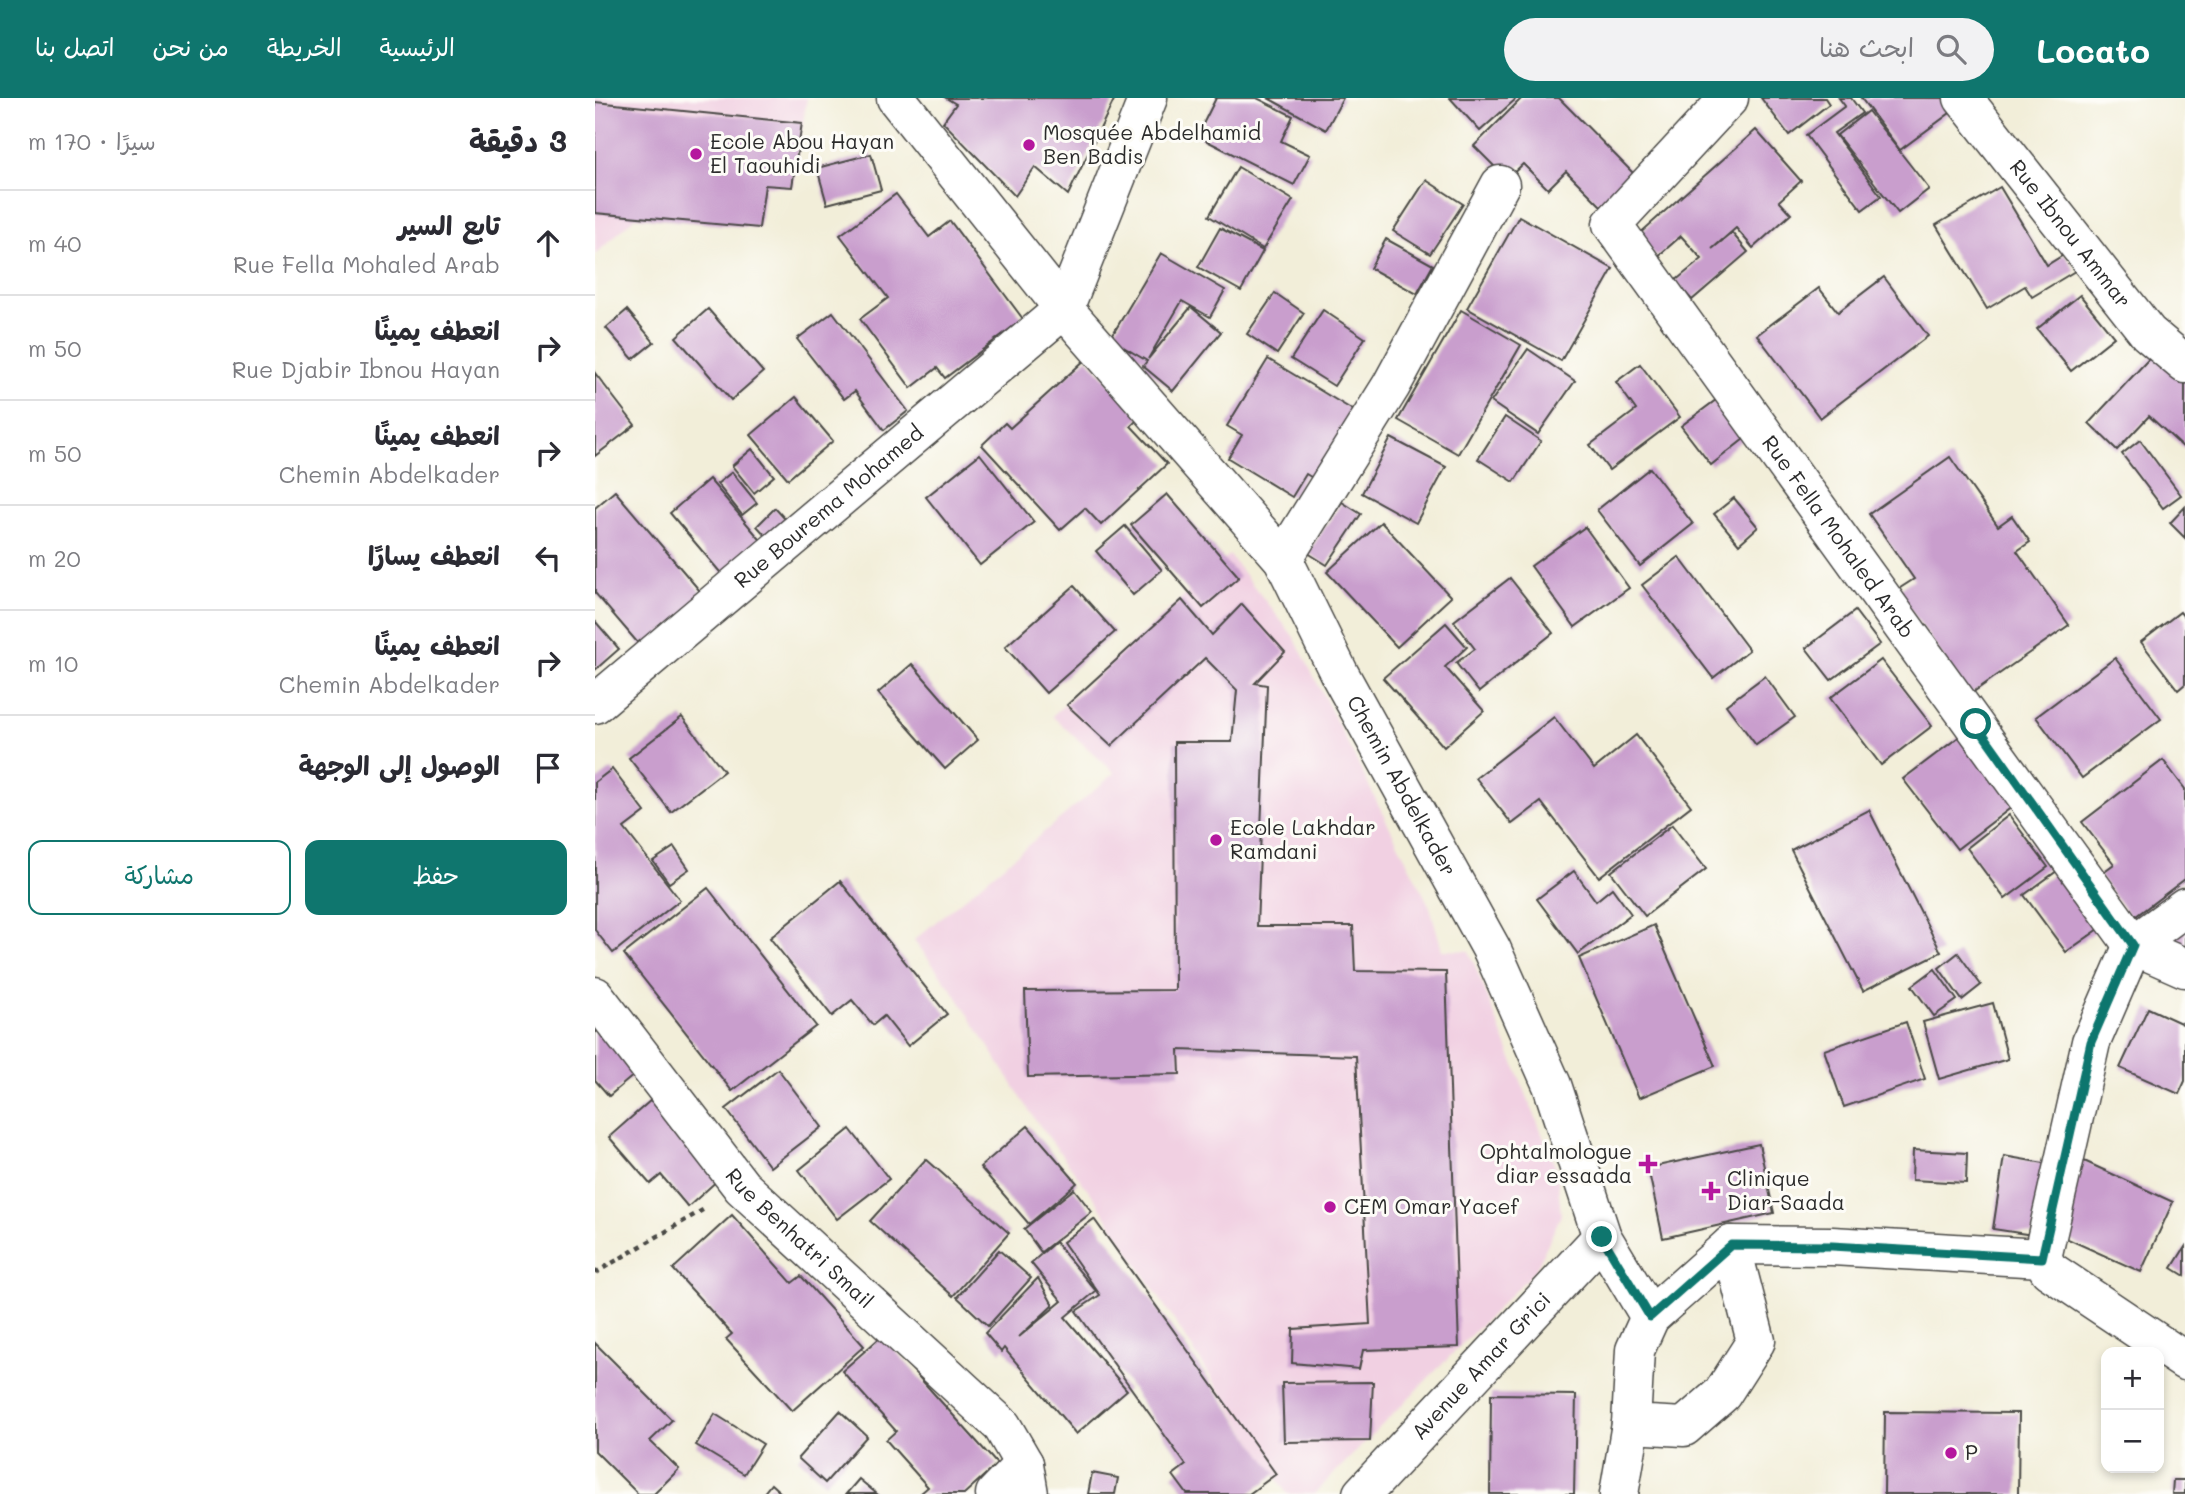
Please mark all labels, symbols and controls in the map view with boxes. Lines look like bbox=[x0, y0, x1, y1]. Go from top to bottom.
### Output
search box bbox=[1504, 18, 1994, 81]
text: Locato bbox=[2036, 28, 2150, 71]
text: ابحث هنا bbox=[1819, 30, 1914, 64]
icon: search bbox=[1932, 30, 1970, 68]
text: اتصل بنا bbox=[35, 31, 114, 62]
text: من نحن bbox=[152, 31, 229, 62]
text: الخريطة bbox=[267, 31, 342, 62]
text: الرئيسية bbox=[380, 31, 455, 62]
place label: Mosquée Abdelhamid Ben Badis bbox=[1043, 118, 1261, 169]
text: 3 دقيقة bbox=[469, 120, 567, 160]
text: سيرًا · 170 m bbox=[28, 126, 156, 156]
place label: Ecole Abou Hayan El Taouhidi bbox=[710, 127, 894, 178]
marker: Mosquée Abdelhamid Ben Badis bbox=[1021, 137, 1037, 153]
marker: Ecole Abou Hayan El Taouhidi bbox=[688, 146, 704, 162]
street label: Rue Ibnou Ammar bbox=[2005, 153, 2138, 313]
text: تابع السير bbox=[398, 208, 500, 242]
icon: ahead bbox=[529, 224, 567, 262]
text: 40 m bbox=[28, 228, 81, 258]
text: Rue Fella Mohaled Arab bbox=[233, 249, 500, 279]
text: انعطف يمينًا bbox=[375, 313, 500, 347]
icon: right bbox=[529, 329, 567, 367]
text: 50 m bbox=[28, 333, 81, 363]
text: Rue Djabir Ibnou Hayan bbox=[232, 354, 500, 384]
text: انعطف يمينًا bbox=[375, 418, 500, 452]
street label: Rue Bourema Mohamed bbox=[728, 418, 928, 593]
street label: Rue Fella Mohaled Arab bbox=[1757, 429, 1922, 643]
icon: right bbox=[529, 434, 567, 472]
text: 50 m bbox=[28, 438, 81, 468]
text: Chemin Abdelkader bbox=[279, 459, 500, 489]
text: انعطف يسارًا bbox=[368, 538, 500, 572]
icon: left bbox=[529, 539, 567, 577]
text: 20 m bbox=[28, 543, 81, 573]
text: انعطف يمينًا bbox=[375, 628, 500, 662]
icon: right bbox=[529, 644, 567, 682]
text: 10 m bbox=[28, 648, 78, 678]
text: Chemin Abdelkader bbox=[279, 669, 500, 699]
street label: Chemin Abdelkader bbox=[1342, 690, 1463, 880]
route start bbox=[1960, 708, 1991, 739]
text: الوصول إلى الوجهة bbox=[298, 748, 500, 782]
icon: arrive bbox=[529, 749, 567, 787]
place label: Ecole Lakhdar Ramdani bbox=[1230, 813, 1376, 864]
marker: Ecole Lakhdar Ramdani bbox=[1208, 832, 1224, 848]
button: مشاركة bbox=[28, 840, 291, 915]
button: حفظ bbox=[305, 840, 567, 915]
place label: Ophtalmologue diar essaada bbox=[1479, 1137, 1632, 1188]
marker: Ophtalmologue diar essaada bbox=[1638, 1154, 1658, 1174]
street label: Rue Benhatri Smail bbox=[720, 1162, 880, 1313]
place label: Clinique Diar-Saada bbox=[1727, 1164, 1845, 1215]
marker: Clinique Diar-Saada bbox=[1701, 1181, 1721, 1201]
place label: CEM Omar Yacef bbox=[1344, 1192, 1519, 1219]
marker: CEM Omar Yacef bbox=[1322, 1199, 1338, 1215]
route end bbox=[1586, 1221, 1617, 1252]
street label: Avenue Amar Grici bbox=[1405, 1286, 1556, 1445]
map controls bbox=[2101, 1347, 2164, 1473]
button: + bbox=[2101, 1347, 2164, 1410]
button: − bbox=[2101, 1410, 2164, 1473]
place label: P bbox=[1965, 1438, 1978, 1465]
marker: P bbox=[1943, 1445, 1959, 1461]

